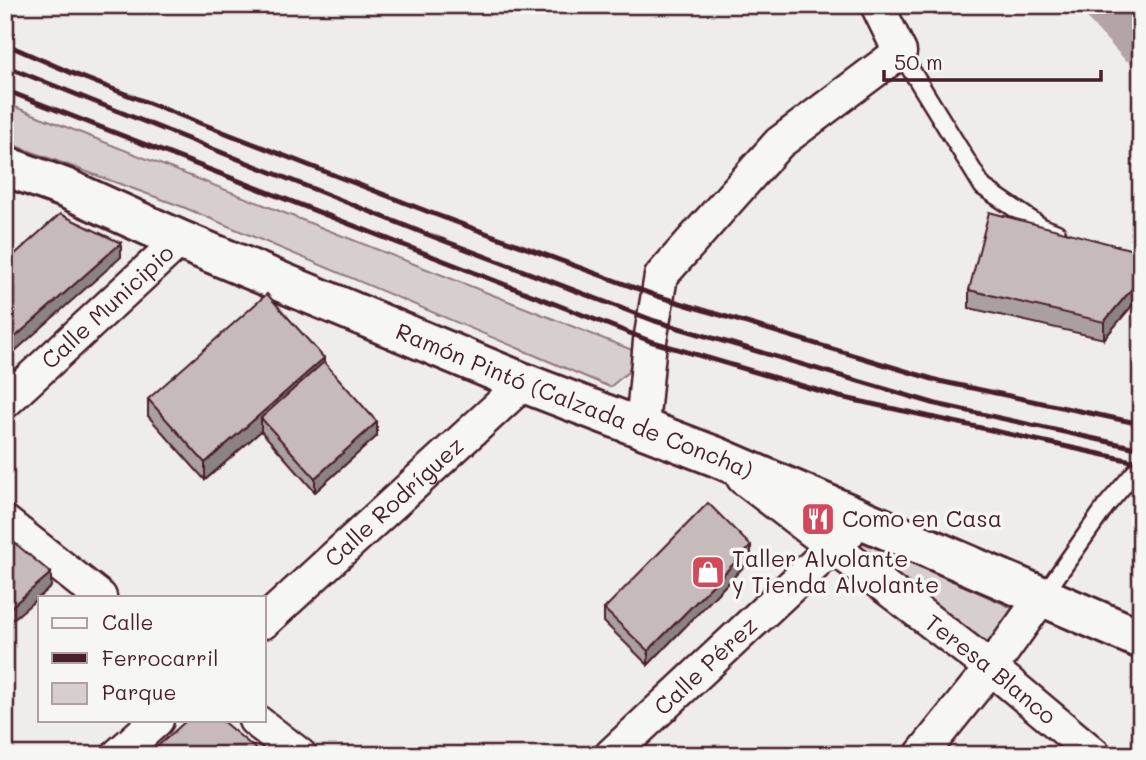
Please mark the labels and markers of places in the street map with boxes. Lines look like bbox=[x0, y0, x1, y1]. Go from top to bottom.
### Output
restaurant icon: Como en Casa bbox=[799, 500, 837, 538]
place label: Como en Casa bbox=[842, 503, 1002, 533]
place label: Taller Alvolante y Tienda Alvolante bbox=[732, 543, 939, 599]
shop icon: Taller Alvolante y Tienda Alvolante bbox=[689, 553, 727, 591]

